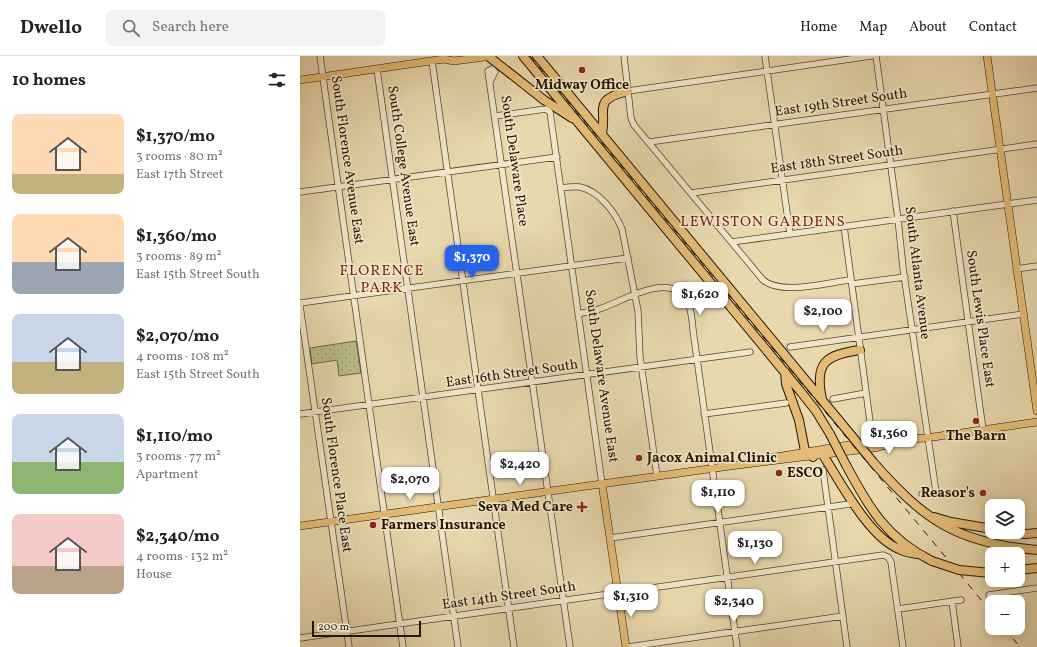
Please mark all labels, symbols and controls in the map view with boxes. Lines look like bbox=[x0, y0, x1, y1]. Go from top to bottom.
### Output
search box bbox=[106, 10, 386, 46]
text: Dwello bbox=[20, 15, 82, 41]
icon: search bbox=[120, 17, 142, 39]
text: Search here bbox=[152, 17, 229, 38]
text: Home bbox=[800, 18, 837, 37]
text: Map bbox=[859, 18, 887, 37]
text: About bbox=[909, 18, 947, 37]
text: Contact bbox=[969, 18, 1017, 37]
marker: Midway Office bbox=[577, 65, 587, 75]
text: 10 homes bbox=[12, 69, 86, 92]
icon: filters bbox=[266, 69, 288, 91]
street label: South Florence Avenue East bbox=[326, 74, 368, 246]
place label: Midway Office bbox=[535, 76, 629, 95]
street label: South College Avenue East bbox=[382, 84, 424, 248]
street label: East 19th Street South bbox=[773, 84, 909, 122]
street label: South Delaware Place bbox=[495, 94, 533, 228]
text: $1,370/mo bbox=[136, 125, 215, 148]
icon: home bbox=[44, 130, 92, 178]
street label: East 18th Street South bbox=[770, 141, 904, 179]
text: 3 rooms · 80 m² bbox=[136, 148, 223, 166]
text: East 17th Street bbox=[136, 166, 223, 184]
street label: South Atlanta Avenue bbox=[899, 205, 935, 341]
district label: LEWISTON GARDENS bbox=[680, 212, 846, 233]
text: $1,360/mo bbox=[136, 225, 217, 248]
icon: home bbox=[44, 230, 92, 278]
pin: $1,370 bbox=[439, 245, 505, 279]
text: 3 rooms · 89 m² bbox=[136, 248, 222, 266]
text: $1,370 bbox=[454, 249, 490, 267]
street label: South Lewis Place East bbox=[961, 249, 999, 389]
district label: FLORENCE PARK bbox=[340, 261, 425, 299]
text: East 15th Street South bbox=[136, 266, 260, 284]
pin: $1,620 bbox=[667, 282, 733, 316]
text: $1,620 bbox=[681, 286, 719, 304]
street label: South Delaware Avenue East bbox=[579, 288, 623, 464]
pin: $2,100 bbox=[790, 299, 856, 333]
text: $2,100 bbox=[803, 303, 843, 321]
text: $2,070/mo bbox=[136, 325, 219, 348]
icon: home bbox=[44, 330, 92, 378]
text: 4 rooms · 108 m² bbox=[136, 348, 229, 366]
street label: East 16th Street South bbox=[445, 355, 579, 393]
text: East 15th Street South bbox=[136, 366, 260, 384]
street label: South Florence Place East bbox=[316, 396, 356, 554]
marker: The Barn bbox=[971, 416, 981, 426]
pin: $1,360 bbox=[856, 421, 922, 455]
text: $1,110/mo bbox=[136, 425, 213, 448]
text: $1,360 bbox=[870, 425, 908, 443]
place label: The Barn bbox=[946, 427, 1006, 446]
icon: home bbox=[44, 430, 92, 478]
text: 3 rooms · 77 m² bbox=[136, 448, 221, 466]
place label: Jacox Animal Clinic bbox=[646, 449, 777, 468]
pin: $2,420 bbox=[487, 452, 553, 486]
marker: Jacox Animal Clinic bbox=[634, 453, 644, 463]
text: $2,420 bbox=[500, 456, 540, 474]
place label: ESCO bbox=[787, 464, 823, 483]
text: Apartment bbox=[136, 466, 199, 484]
pin: $2,070 bbox=[377, 467, 443, 501]
marker: ESCO bbox=[774, 468, 784, 478]
text: $2,070 bbox=[390, 471, 430, 489]
pin: $1,110 bbox=[685, 480, 751, 514]
text: $1,110 bbox=[701, 484, 735, 502]
place label: Reasor's bbox=[921, 484, 975, 503]
marker: Reasor's bbox=[978, 488, 988, 498]
place label: Seva Med Care bbox=[478, 498, 573, 517]
map controls bbox=[985, 499, 1025, 635]
button: layers bbox=[985, 499, 1025, 539]
marker: Seva Med Care bbox=[576, 501, 588, 513]
place label: Farmers Insurance bbox=[381, 516, 506, 535]
marker: Farmers Insurance bbox=[368, 520, 378, 530]
text: $2,340/mo bbox=[136, 525, 219, 548]
icon: home bbox=[44, 530, 92, 578]
pin: $1,130 bbox=[722, 531, 788, 565]
text: $1,130 bbox=[737, 535, 773, 553]
button: + bbox=[985, 547, 1025, 587]
text: 4 rooms · 132 m² bbox=[136, 548, 228, 566]
text: House bbox=[136, 566, 172, 584]
street label: East 14th Street South bbox=[441, 577, 577, 615]
pin: $1,310 bbox=[598, 584, 664, 618]
text: $1,310 bbox=[613, 588, 649, 606]
pin: $2,340 bbox=[701, 589, 767, 623]
text: $2,340 bbox=[714, 593, 754, 611]
button: − bbox=[985, 595, 1025, 635]
scale bar bbox=[312, 619, 421, 638]
text: 200 m bbox=[318, 620, 349, 635]

